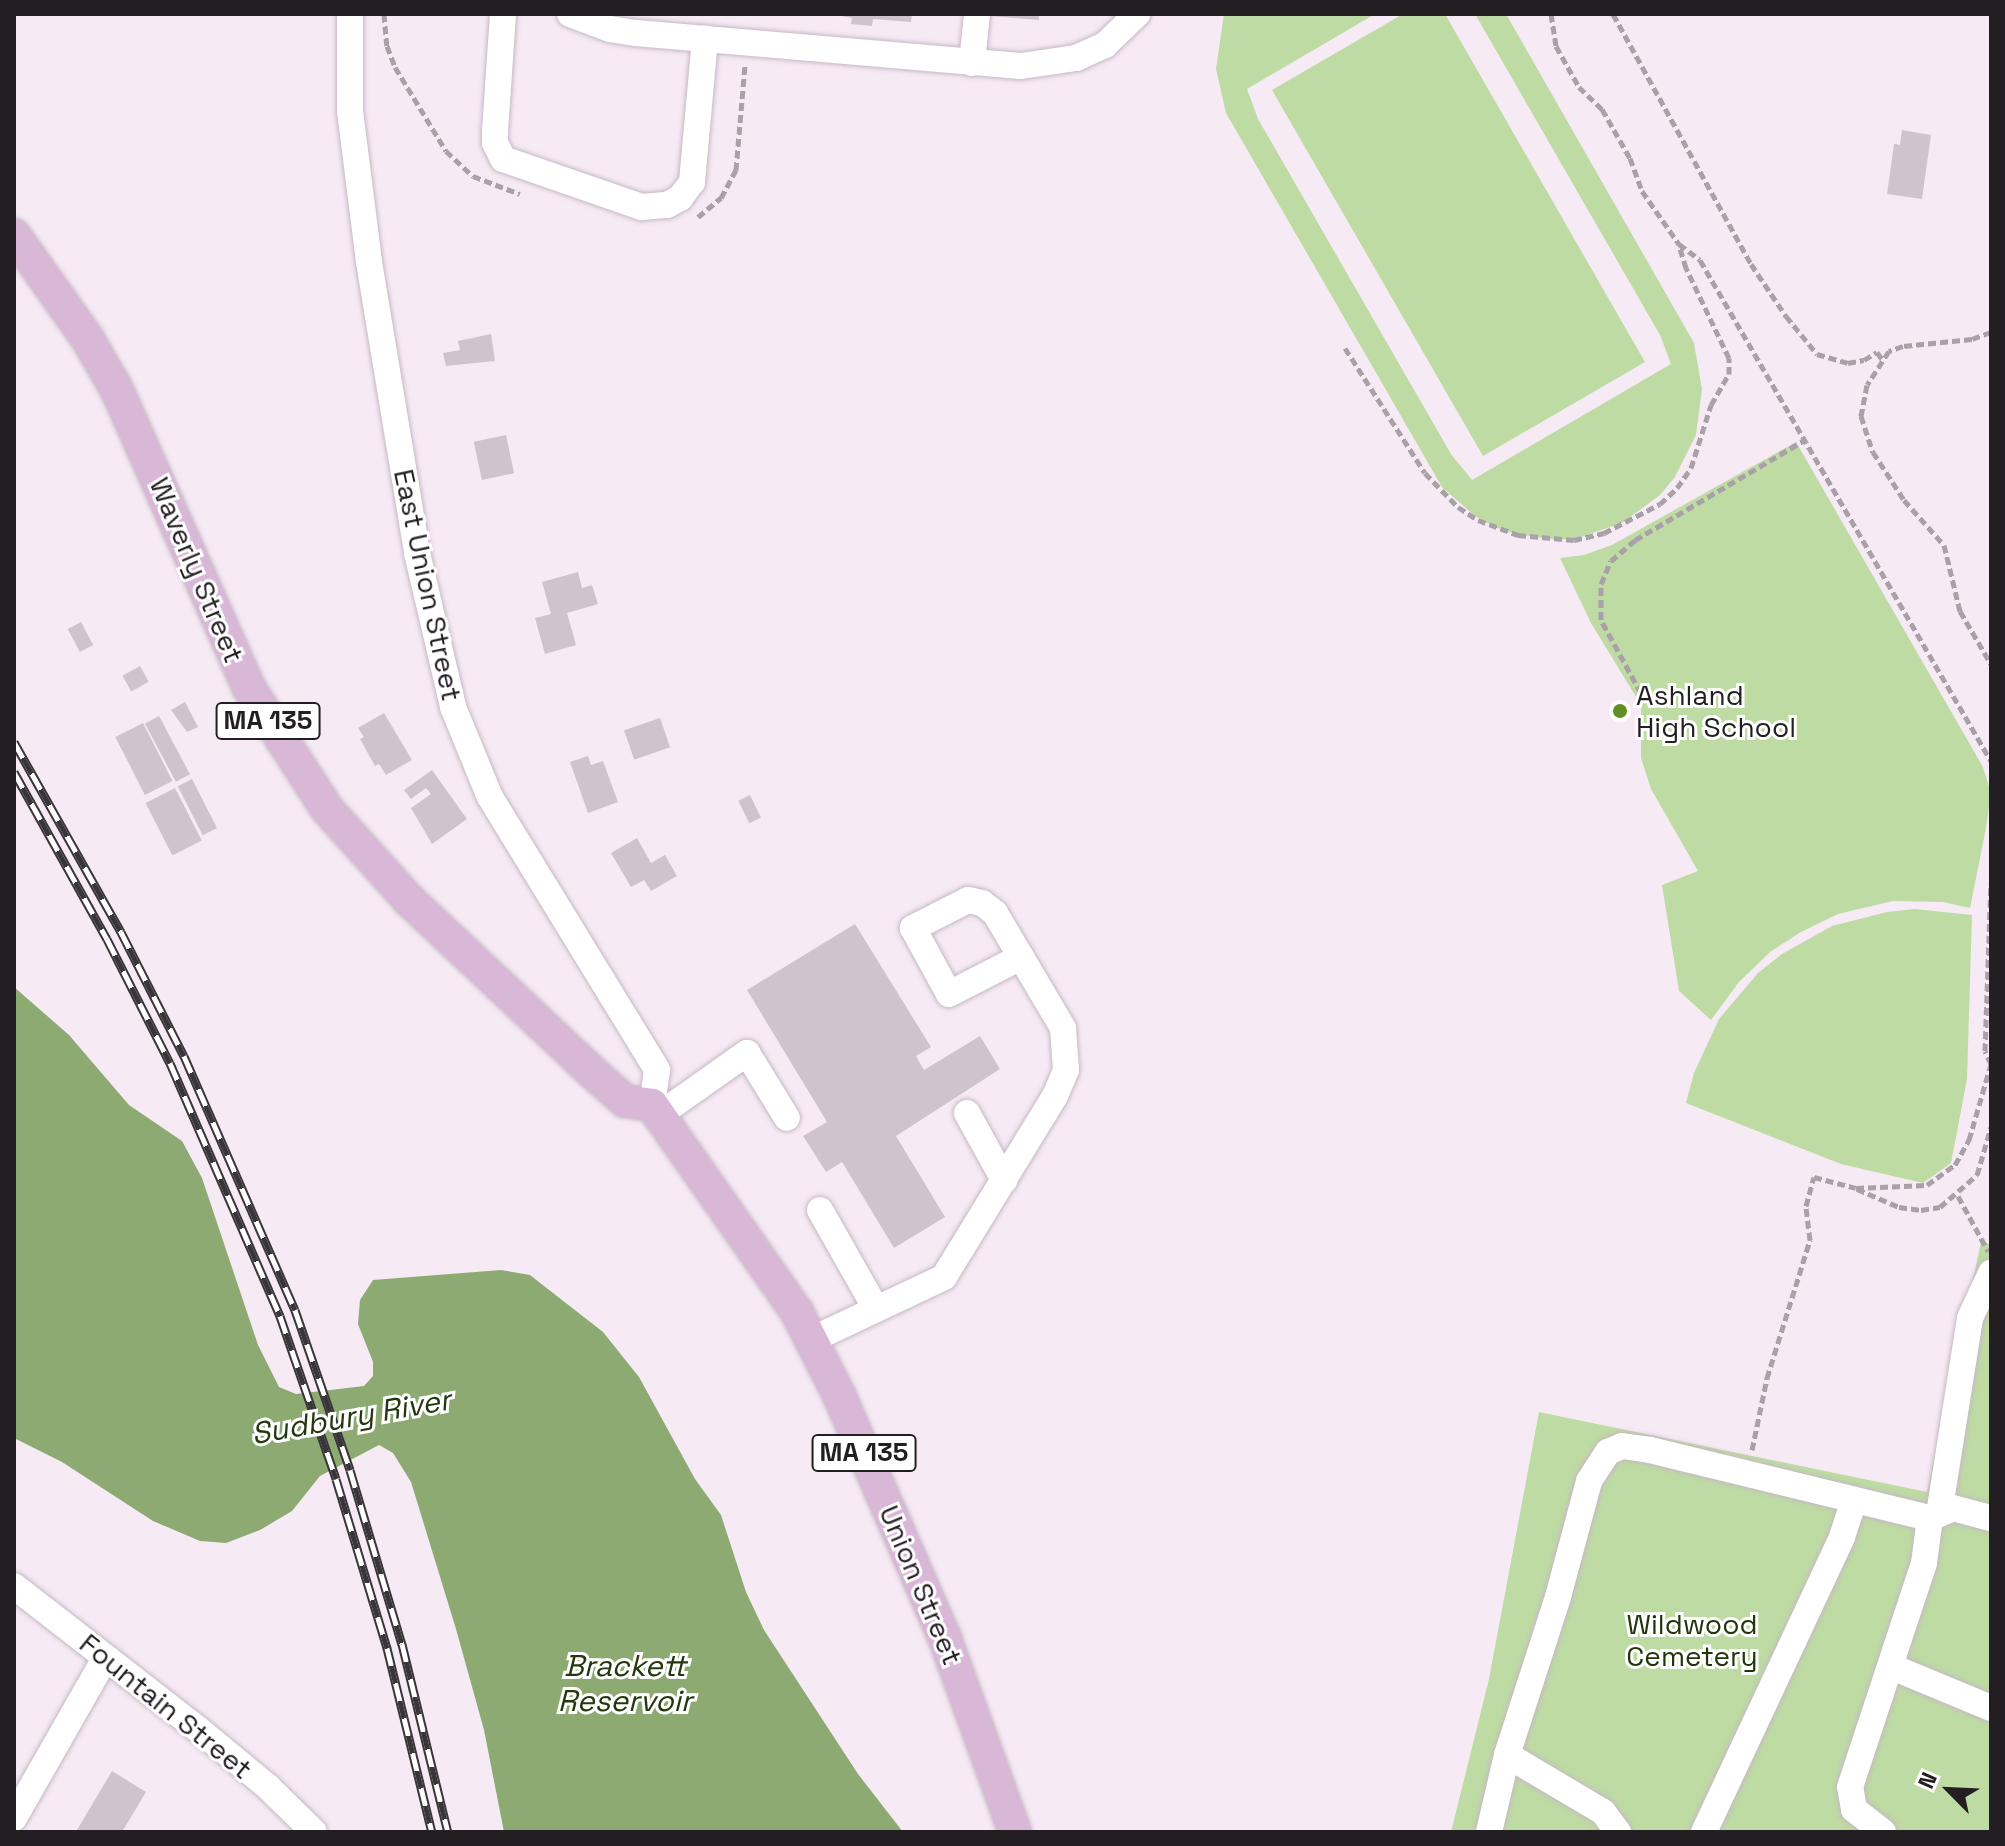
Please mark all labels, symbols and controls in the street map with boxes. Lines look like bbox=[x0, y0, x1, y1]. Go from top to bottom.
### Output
street label: East Union Street bbox=[387, 466, 469, 704]
street label: Waverly Street bbox=[143, 472, 251, 668]
place label: Ashland High School bbox=[1636, 678, 1796, 744]
road number: MA 135 bbox=[214, 699, 322, 743]
marker: Ashland High School bbox=[1611, 702, 1629, 720]
water label: Sudbury River bbox=[248, 1382, 454, 1452]
road number: MA 135 bbox=[810, 1431, 918, 1475]
street label: Union Street bbox=[872, 1500, 970, 1670]
park label: Wildwood Cemetery bbox=[1626, 1607, 1758, 1673]
street label: Fountain Street bbox=[73, 1626, 259, 1786]
water label: Brackett Reservoir bbox=[558, 1648, 692, 1718]
north arrow bbox=[1909, 1750, 1989, 1830]
text: N bbox=[1911, 1768, 1943, 1793]

